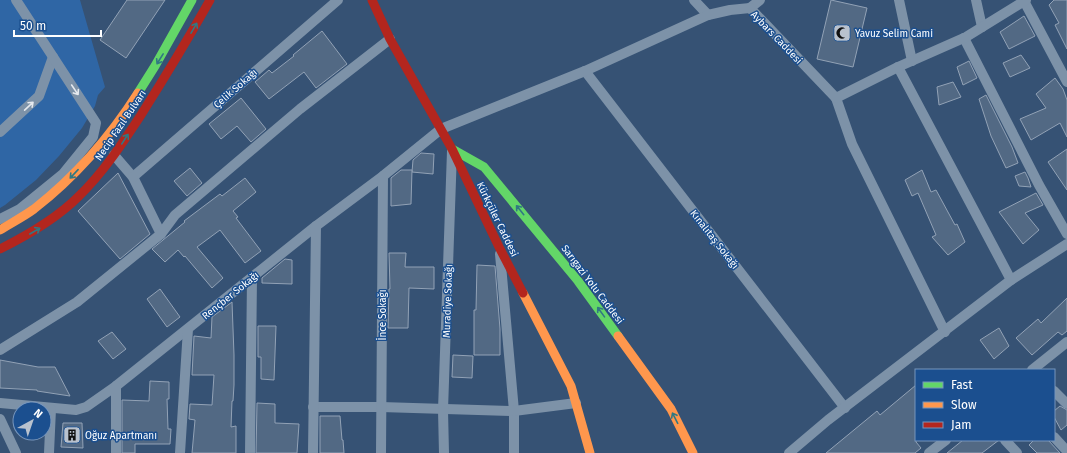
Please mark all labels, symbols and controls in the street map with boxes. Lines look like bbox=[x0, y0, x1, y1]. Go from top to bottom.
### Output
street label: Aybars Caddesi bbox=[748, 9, 805, 67]
scale bar bbox=[14, 12, 101, 38]
text: 50 m bbox=[20, 19, 46, 33]
one-way arrow bbox=[190, 23, 198, 35]
mosque icon: Yavuz Selim Cami bbox=[832, 23, 852, 43]
place label: Yavuz Selim Cami bbox=[855, 28, 933, 40]
one-way arrow bbox=[156, 53, 164, 64]
street label: Çelik Sokağı bbox=[211, 67, 260, 111]
one-way arrow bbox=[71, 84, 79, 95]
street label: Necip Fazıl Bulvarı bbox=[93, 88, 149, 163]
one-way arrow bbox=[23, 101, 34, 110]
one-way arrow bbox=[121, 134, 129, 145]
one-way arrow bbox=[69, 169, 79, 179]
street label: Kürkçüler Caddesi bbox=[474, 180, 520, 259]
one-way arrow bbox=[516, 205, 525, 216]
street label: Kınalıtaş Sokağı bbox=[687, 208, 741, 271]
one-way arrow bbox=[29, 226, 41, 234]
street label: Sarıgazi Yolu Caddesi bbox=[559, 243, 626, 327]
street label: Muradiye Sokağı bbox=[441, 264, 455, 338]
street label: Rençber Sokağı bbox=[200, 269, 261, 322]
street label: İnce Sokağı bbox=[375, 289, 389, 341]
one-way arrow bbox=[597, 307, 605, 318]
legend bbox=[915, 369, 1055, 441]
text: Fast bbox=[951, 378, 973, 392]
text: Slow bbox=[951, 398, 977, 412]
north arrow bbox=[12, 401, 52, 441]
text: N bbox=[31, 406, 45, 421]
one-way arrow bbox=[671, 412, 679, 424]
text: Jam bbox=[951, 418, 971, 432]
building icon: Oğuz Apartmanı bbox=[62, 425, 82, 445]
place label: Oğuz Apartmanı bbox=[85, 430, 157, 442]

